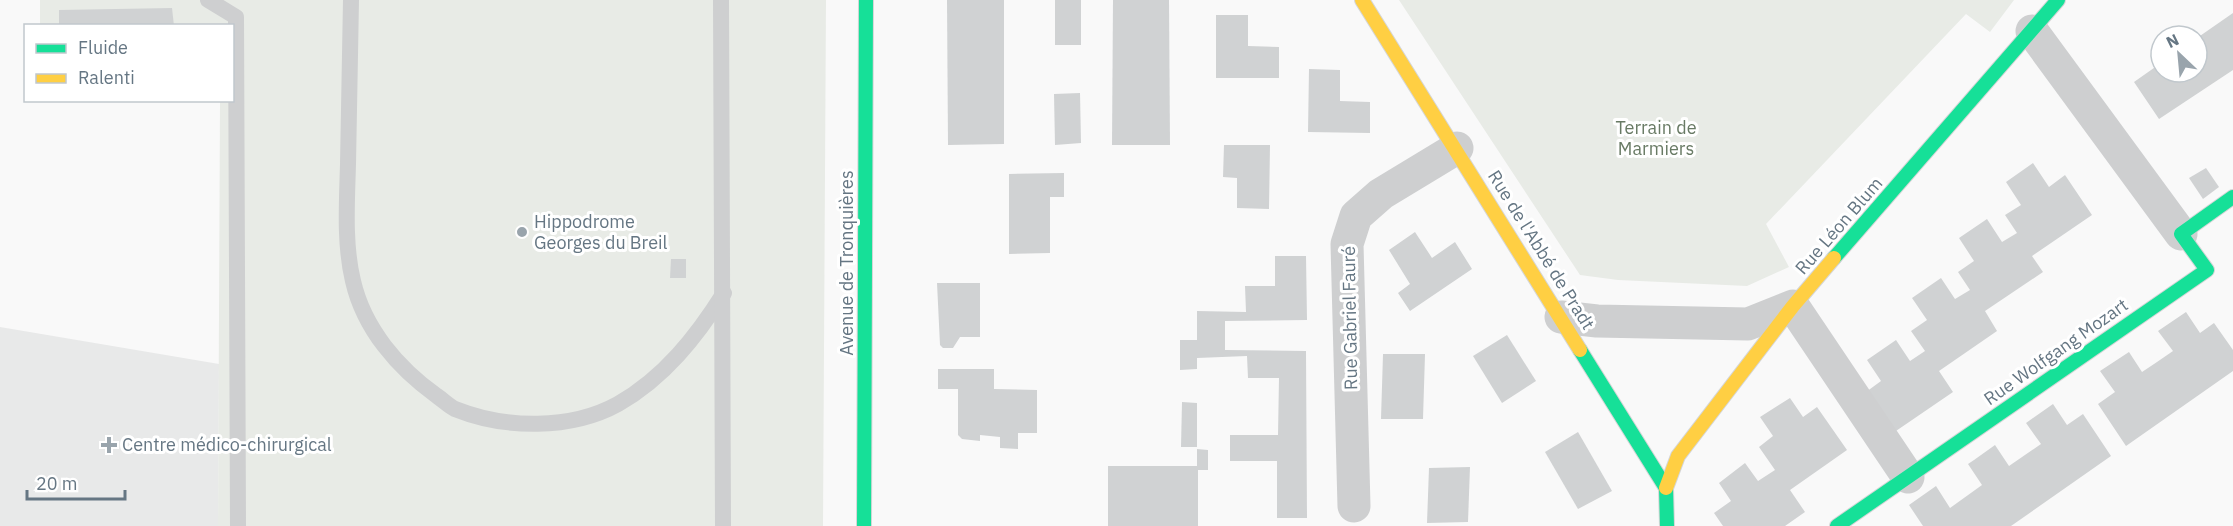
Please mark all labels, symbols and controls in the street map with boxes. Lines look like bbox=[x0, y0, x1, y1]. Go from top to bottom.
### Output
legend bbox=[24, 24, 234, 102]
north arrow bbox=[2149, 24, 2209, 84]
text: N bbox=[2163, 29, 2182, 52]
text: Fluide bbox=[78, 36, 128, 59]
text: Ralenti bbox=[78, 66, 135, 89]
park label: Terrain de Marmiers bbox=[1615, 116, 1697, 160]
street label: Rue de l'Abbé de Pradt bbox=[1483, 166, 1600, 334]
street label: Avenue de Tronquières bbox=[835, 170, 858, 356]
street label: Rue Léon Blum bbox=[1790, 172, 1887, 279]
place label: Hippodrome Georges du Breil bbox=[534, 210, 668, 254]
marker: Hippodrome Georges du Breil bbox=[515, 225, 529, 239]
street label: Rue Gabriel Fauré bbox=[1337, 246, 1362, 390]
street label: Rue Wolfgang Mozart bbox=[1979, 293, 2132, 410]
place label: Centre médico-chirurgical bbox=[122, 433, 332, 456]
marker: Centre médico-chirurgical bbox=[100, 436, 118, 454]
scale bar bbox=[27, 463, 124, 501]
text: 20 m bbox=[36, 472, 78, 495]

